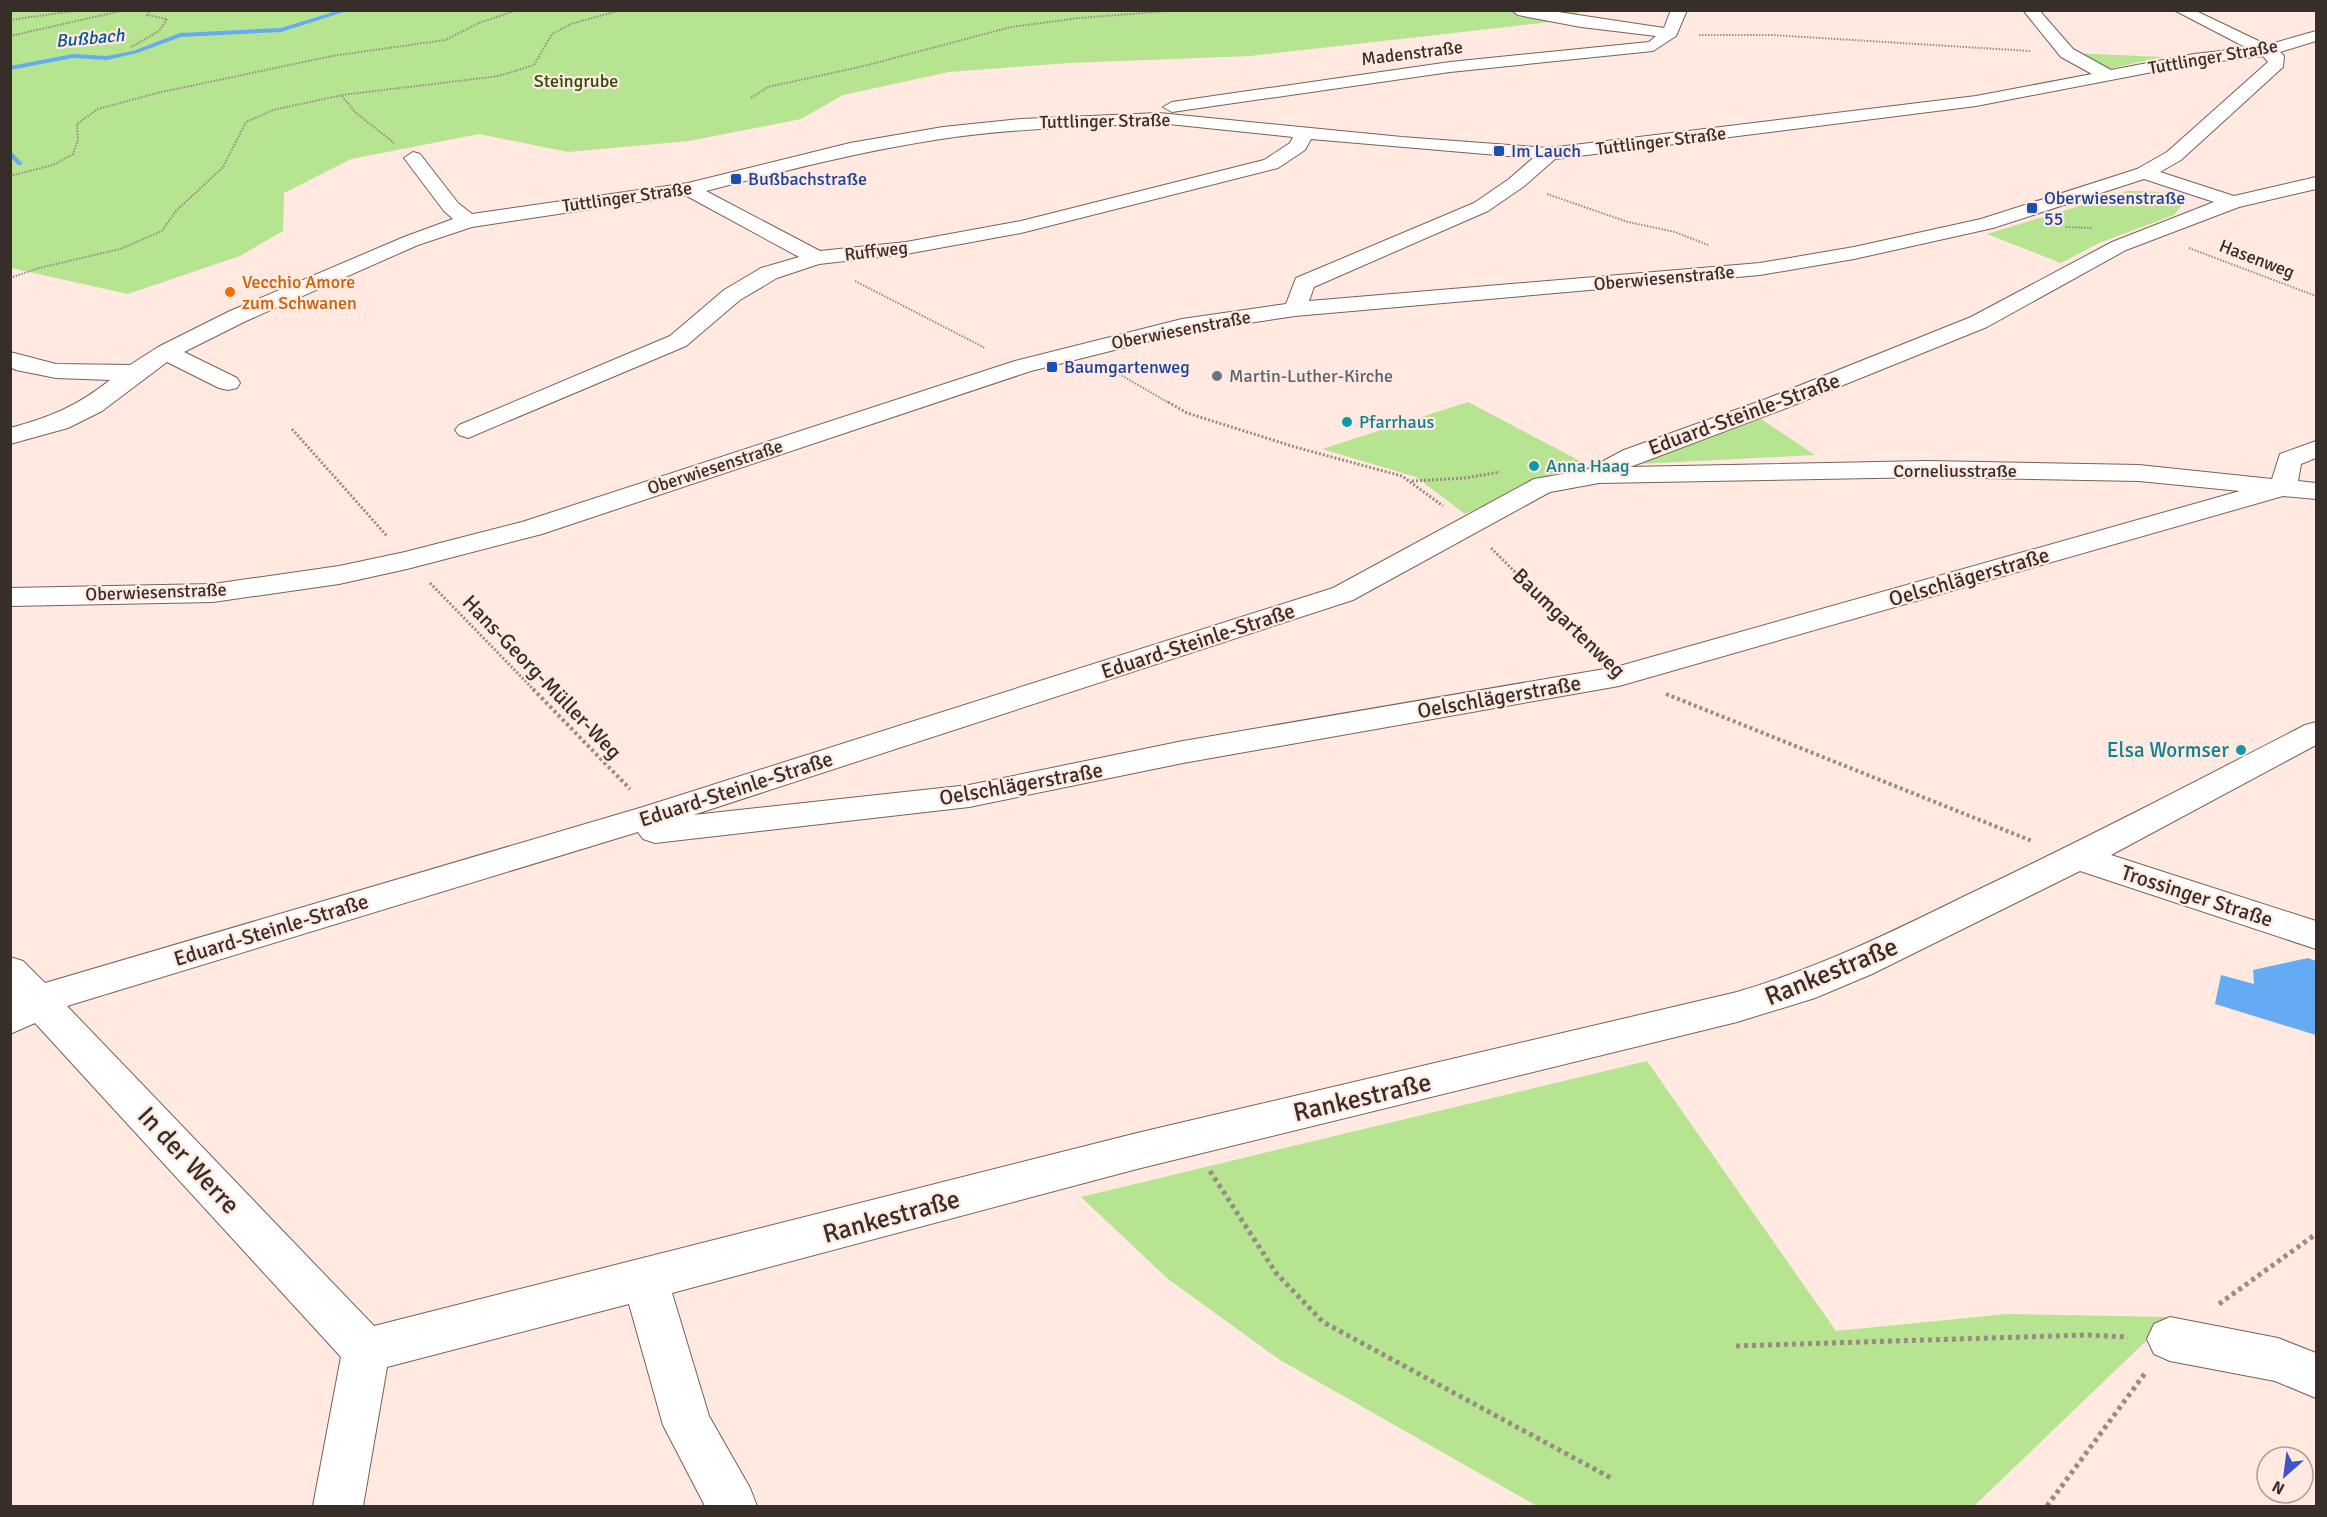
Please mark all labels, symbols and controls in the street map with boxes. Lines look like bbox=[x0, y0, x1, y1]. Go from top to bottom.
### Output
water label: Bußbach bbox=[55, 24, 126, 52]
street label: Tuttlinger Straße bbox=[2147, 35, 2279, 79]
street label: Madenstraße bbox=[1360, 36, 1464, 70]
park label: Steingrube bbox=[534, 70, 618, 92]
street label: Tuttlinger Straße bbox=[1039, 109, 1171, 133]
street label: Tuttlinger Straße bbox=[1595, 122, 1727, 160]
place label: Im Lauch bbox=[1511, 140, 1581, 162]
marker: Im Lauch bbox=[1492, 144, 1506, 158]
place label: Bußbachstraße bbox=[748, 168, 867, 190]
marker: Bußbachstraße bbox=[729, 172, 743, 186]
street label: Tuttlinger Straße bbox=[561, 177, 693, 217]
place label: Oberwiesenstraße 55 bbox=[2044, 187, 2185, 230]
marker: Oberwiesenstraße 55 bbox=[2025, 201, 2039, 215]
street label: Hasenweg bbox=[2216, 235, 2298, 283]
street label: Ruffweg bbox=[843, 236, 909, 266]
street label: Oberwiesenstraße bbox=[1593, 261, 1735, 295]
place label: Vecchio Amore zum Schwanen bbox=[242, 271, 357, 314]
marker: Vecchio Amore zum Schwanen bbox=[223, 285, 237, 299]
street label: Oberwiesenstraße bbox=[1110, 306, 1252, 354]
place label: Baumgartenweg bbox=[1064, 356, 1190, 378]
marker: Baumgartenweg bbox=[1045, 360, 1059, 374]
place label: Martin-Luther-Kirche bbox=[1229, 365, 1393, 387]
street label: Eduard-Steinle-Straße bbox=[1645, 367, 1843, 461]
marker: Martin-Luther-Kirche bbox=[1210, 369, 1224, 383]
place label: Pfarrhaus bbox=[1359, 411, 1435, 433]
marker: Pfarrhaus bbox=[1340, 415, 1354, 429]
street label: Oberwiesenstraße bbox=[644, 435, 786, 499]
place label: Anna Haag bbox=[1546, 455, 1630, 477]
marker: Anna Haag bbox=[1527, 459, 1541, 473]
street label: Corneliusstraße bbox=[1893, 460, 2017, 482]
street label: Oelschlägerstraße bbox=[1886, 542, 2052, 612]
street label: Baumgartenweg bbox=[1507, 563, 1631, 683]
street label: Oberwiesenstraße bbox=[85, 579, 227, 605]
street label: Hans-Georg-Müller-Weg bbox=[457, 589, 627, 765]
street label: Eduard-Steinle-Straße bbox=[1098, 597, 1298, 685]
street label: Oelschlägerstraße bbox=[1415, 670, 1583, 724]
place label: Elsa Wormser bbox=[2107, 737, 2229, 763]
marker: Elsa Wormser bbox=[2234, 743, 2248, 757]
street label: Eduard-Steinle-Straße bbox=[636, 745, 836, 833]
street label: Oelschlägerstraße bbox=[937, 757, 1105, 811]
street label: Trossinger Straße bbox=[2118, 859, 2276, 933]
street label: Eduard-Steinle-Straße bbox=[171, 888, 371, 972]
street label: Rankestraße bbox=[1760, 931, 1903, 1013]
street label: Rankestraße bbox=[1290, 1067, 1434, 1129]
street label: In der Werre bbox=[130, 1100, 246, 1221]
street label: Rankestraße bbox=[819, 1183, 963, 1251]
north arrow bbox=[2255, 1445, 2315, 1505]
text: N bbox=[2269, 1476, 2288, 1499]

